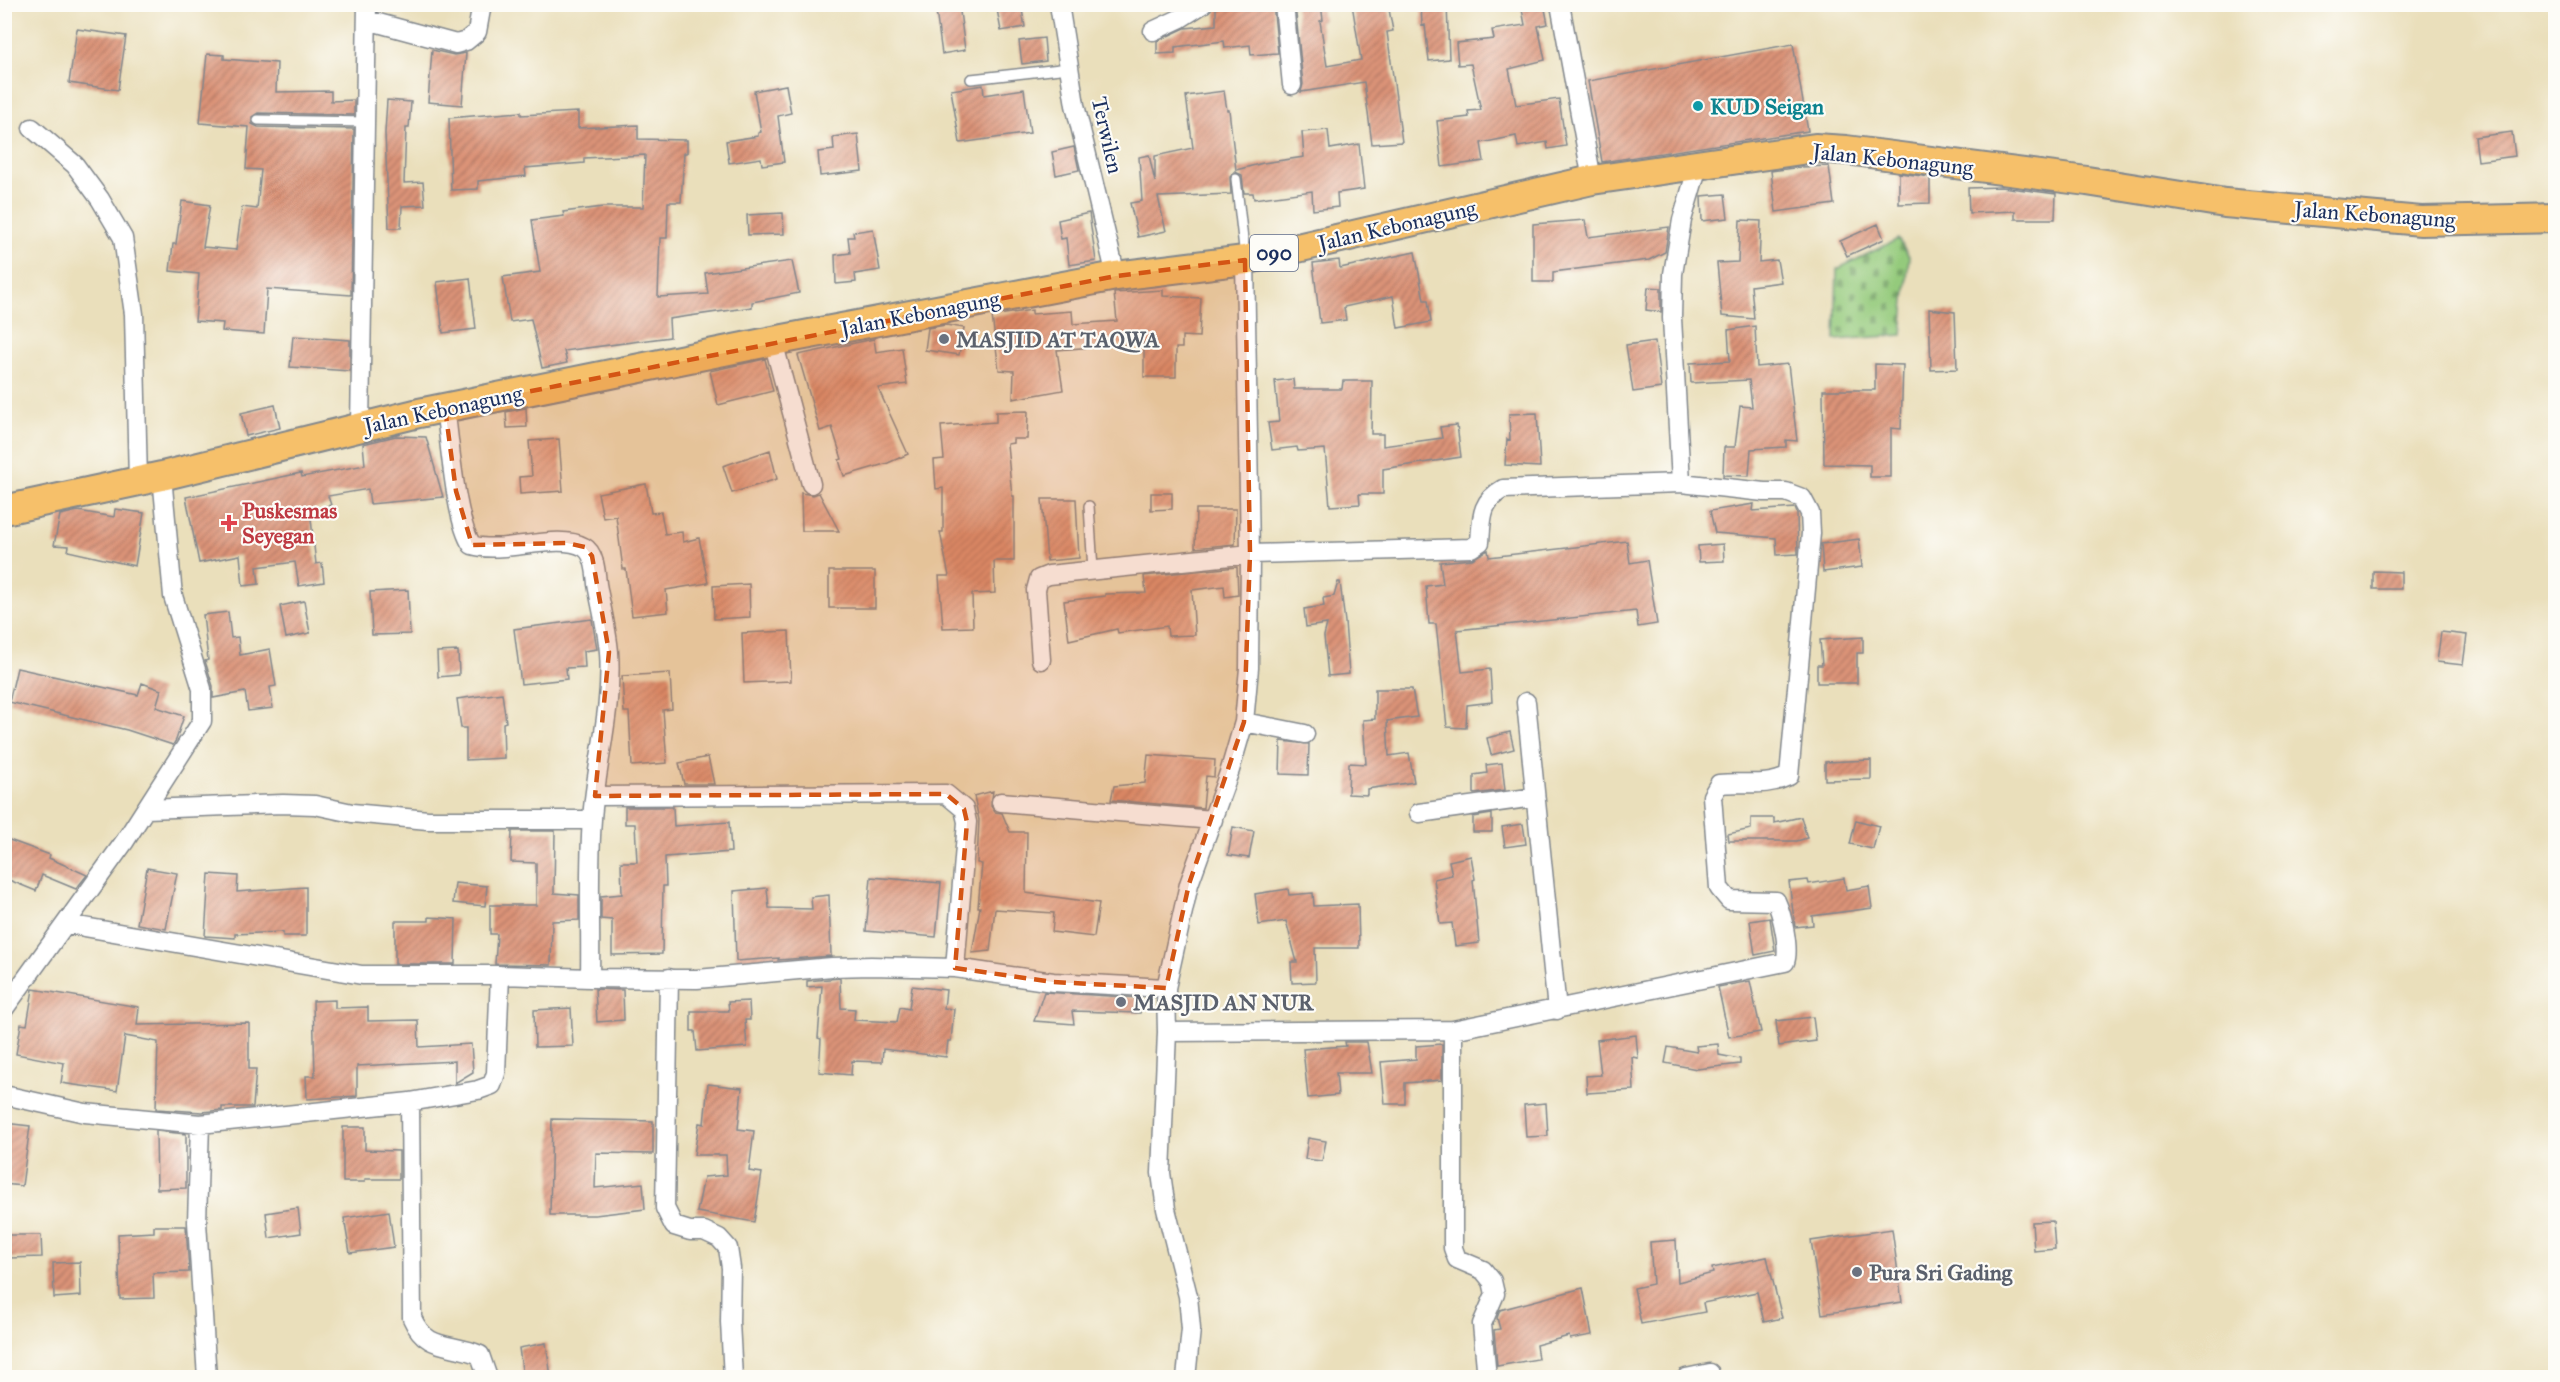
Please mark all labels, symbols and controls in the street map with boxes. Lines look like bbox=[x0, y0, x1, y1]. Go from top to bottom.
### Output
place label: KUD Seigan bbox=[1710, 93, 1824, 120]
street label: Terwilen bbox=[1086, 94, 1129, 176]
marker: KUD Seigan bbox=[1691, 99, 1705, 113]
street label: Jalan Kebonagung bbox=[1809, 137, 1975, 181]
street label: Jalan Kebonagung bbox=[1313, 194, 1480, 257]
street label: Jalan Kebonagung bbox=[2291, 195, 2457, 234]
road number: 090 bbox=[1250, 235, 1298, 271]
street label: Jalan Kebonagung bbox=[836, 285, 1003, 343]
place label: MASJID AT TAQWA bbox=[956, 326, 1160, 354]
marker: MASJID AT TAQWA bbox=[937, 332, 951, 346]
street label: Jalan Kebonagung bbox=[359, 379, 526, 440]
place label: Puskesmas Seyegan bbox=[242, 497, 337, 549]
marker: Puskesmas Seyegan bbox=[220, 514, 238, 532]
place label: MASJID AN NUR bbox=[1133, 989, 1315, 1017]
marker: MASJID AN NUR bbox=[1114, 995, 1128, 1009]
place label: Pura Sri Gading bbox=[1869, 1259, 2013, 1286]
marker: Pura Sri Gading bbox=[1850, 1265, 1864, 1279]

